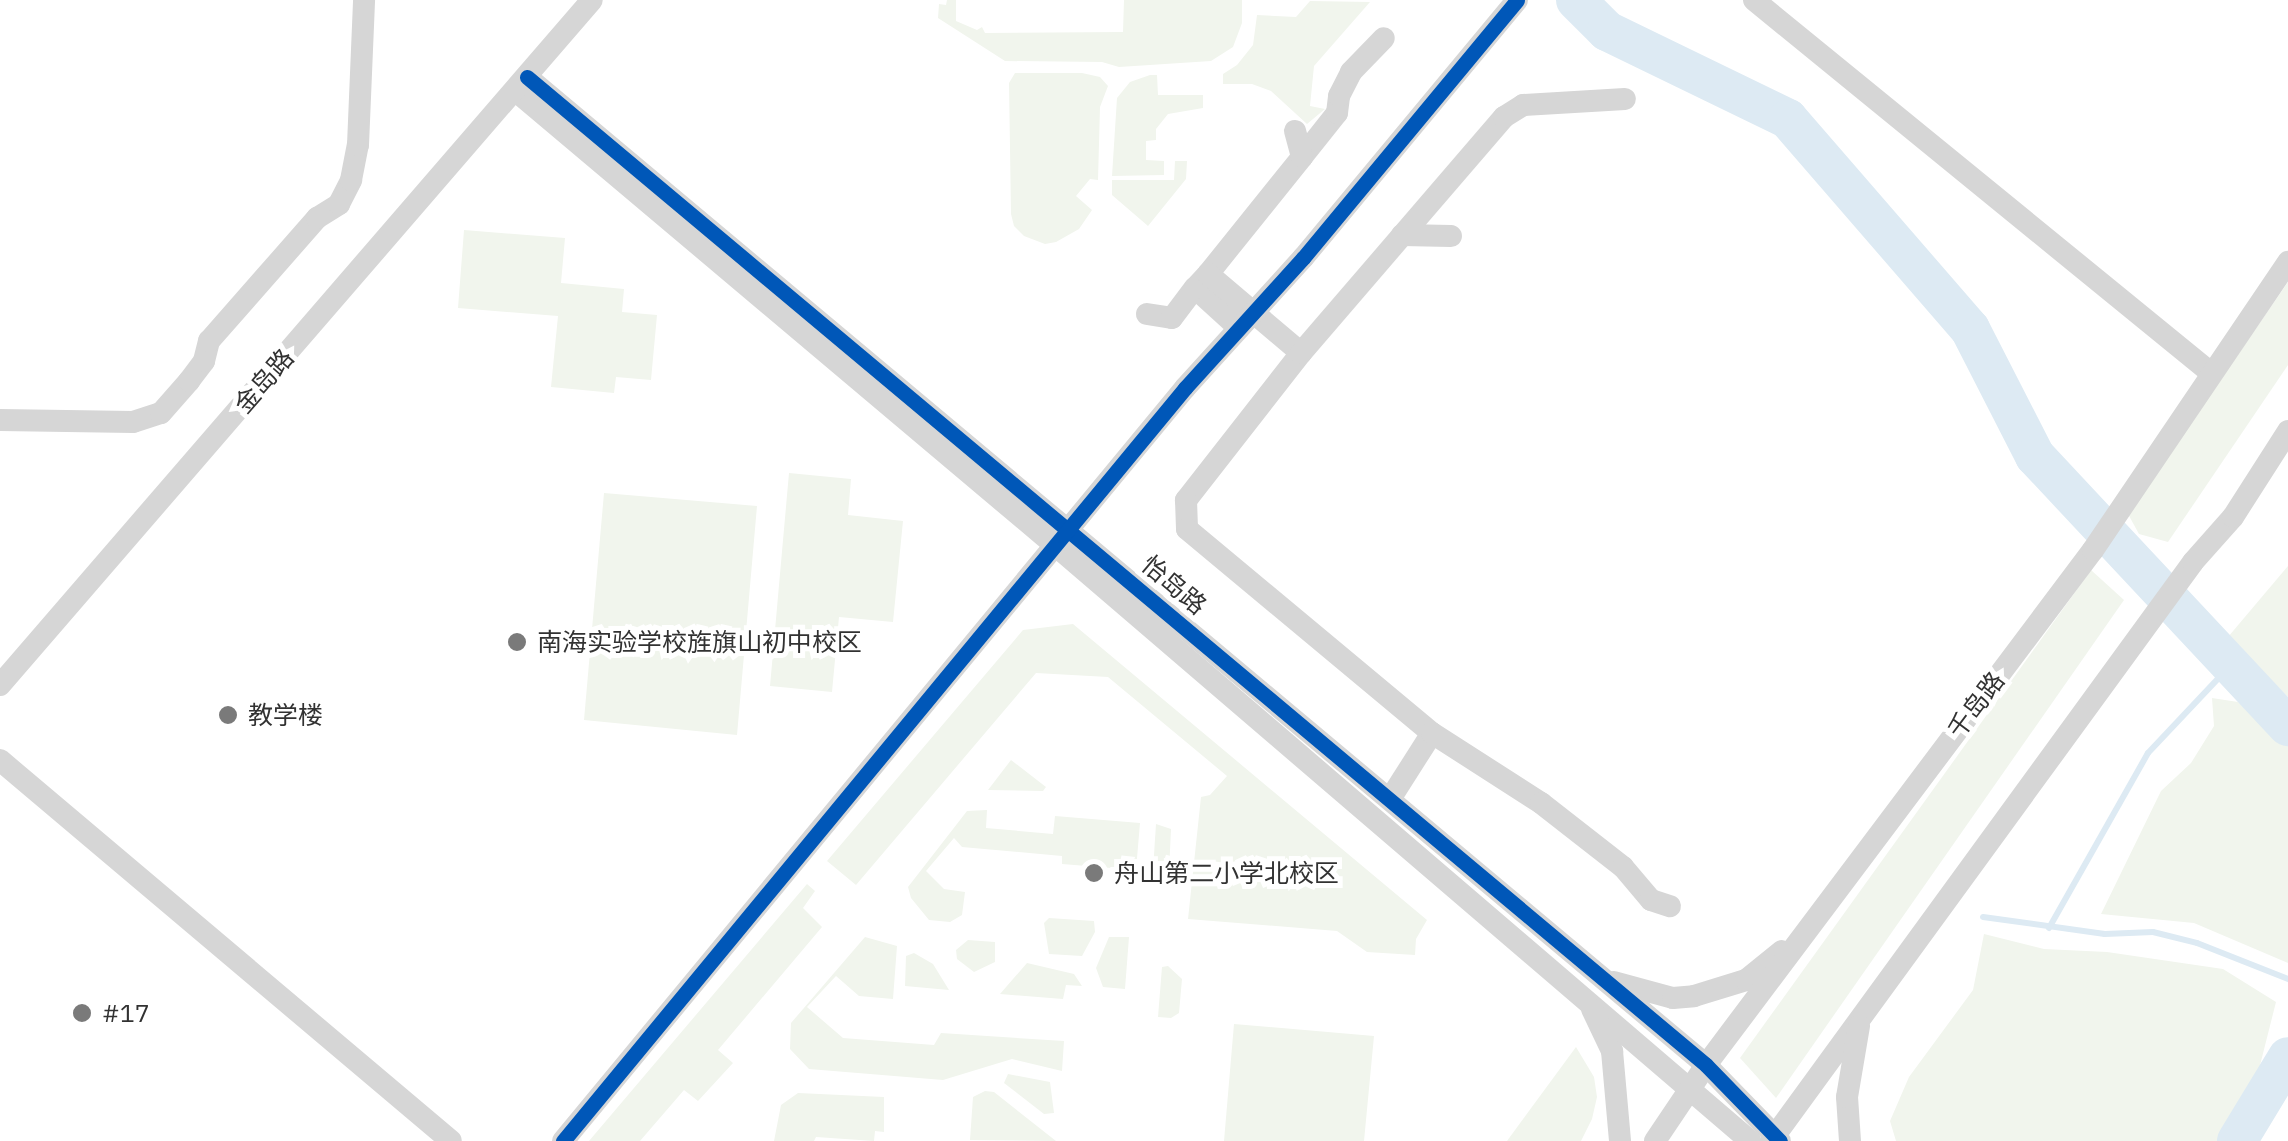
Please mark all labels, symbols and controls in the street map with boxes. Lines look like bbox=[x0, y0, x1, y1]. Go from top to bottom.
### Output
street label: 金岛路 bbox=[228, 343, 300, 419]
street label: 怡岛路 bbox=[1136, 549, 1212, 621]
place label: 南海实验学校旌旗山初中校区 bbox=[537, 627, 862, 657]
marker: 南海实验学校旌旗山初中校区 bbox=[506, 631, 528, 653]
street label: 千岛路 bbox=[1941, 666, 2011, 744]
place label: 教学楼 bbox=[248, 700, 323, 730]
marker: 教学楼 bbox=[217, 704, 239, 726]
place label: 舟山第二小学北校区 bbox=[1114, 858, 1339, 888]
marker: 舟山第二小学北校区 bbox=[1083, 862, 1105, 884]
place label: #17 bbox=[102, 998, 150, 1028]
marker: #17 bbox=[71, 1002, 93, 1024]

